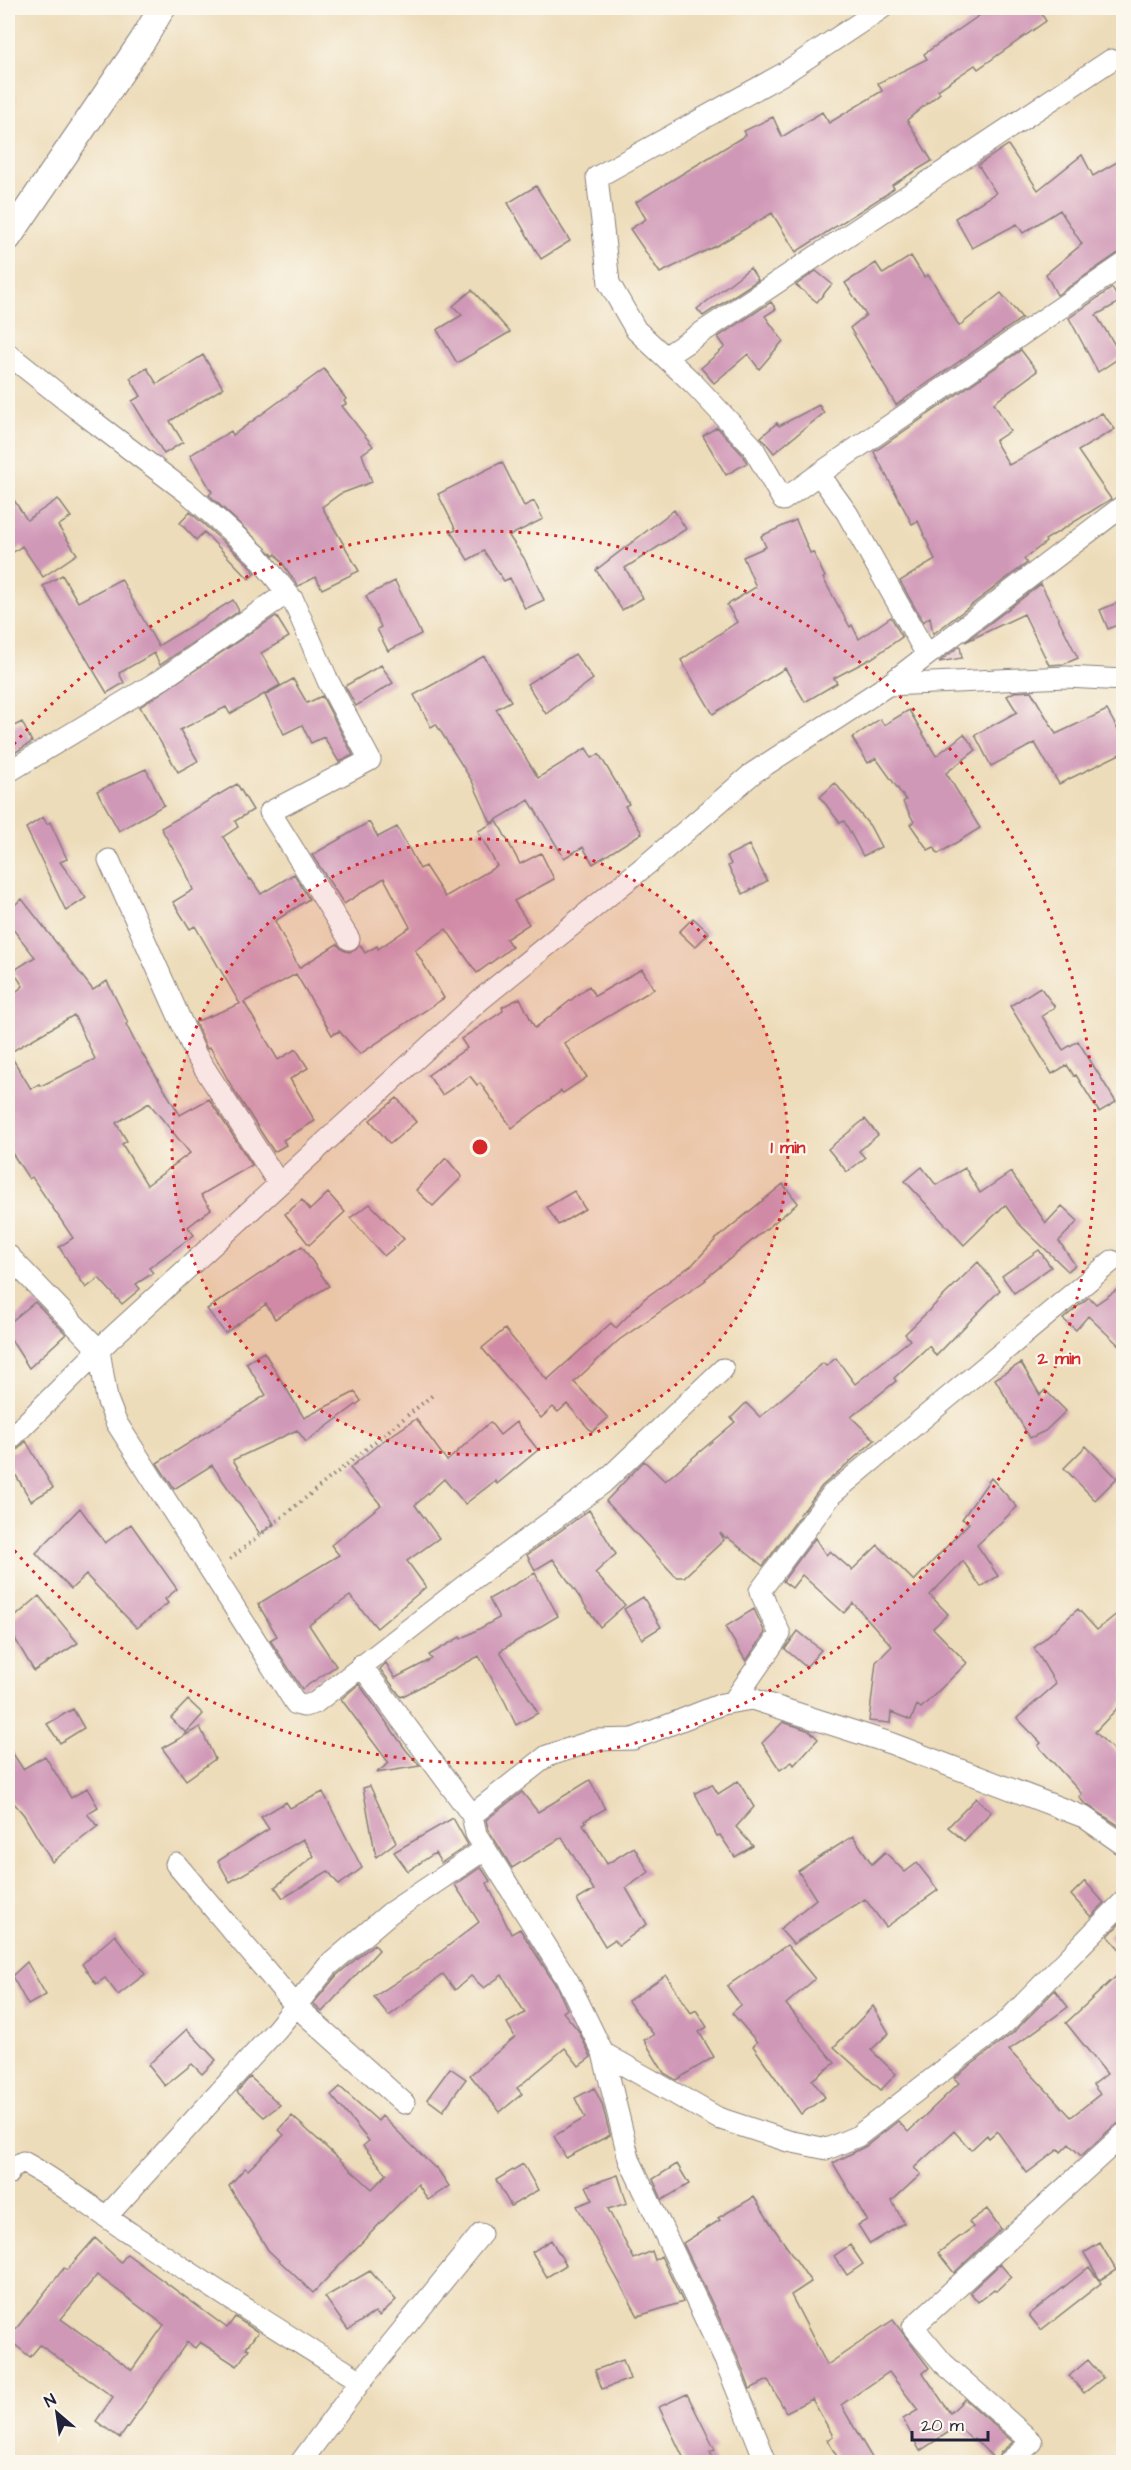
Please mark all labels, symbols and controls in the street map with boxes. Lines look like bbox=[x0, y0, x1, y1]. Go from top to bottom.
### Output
text: 1 min bbox=[770, 1135, 806, 1160]
centre of rings bbox=[470, 1137, 490, 1157]
text: 2 min bbox=[1036, 1346, 1081, 1371]
north arrow bbox=[27, 2383, 87, 2443]
text: N bbox=[40, 2389, 60, 2413]
scale bar bbox=[912, 2404, 988, 2442]
text: 20 m bbox=[921, 2413, 964, 2438]

